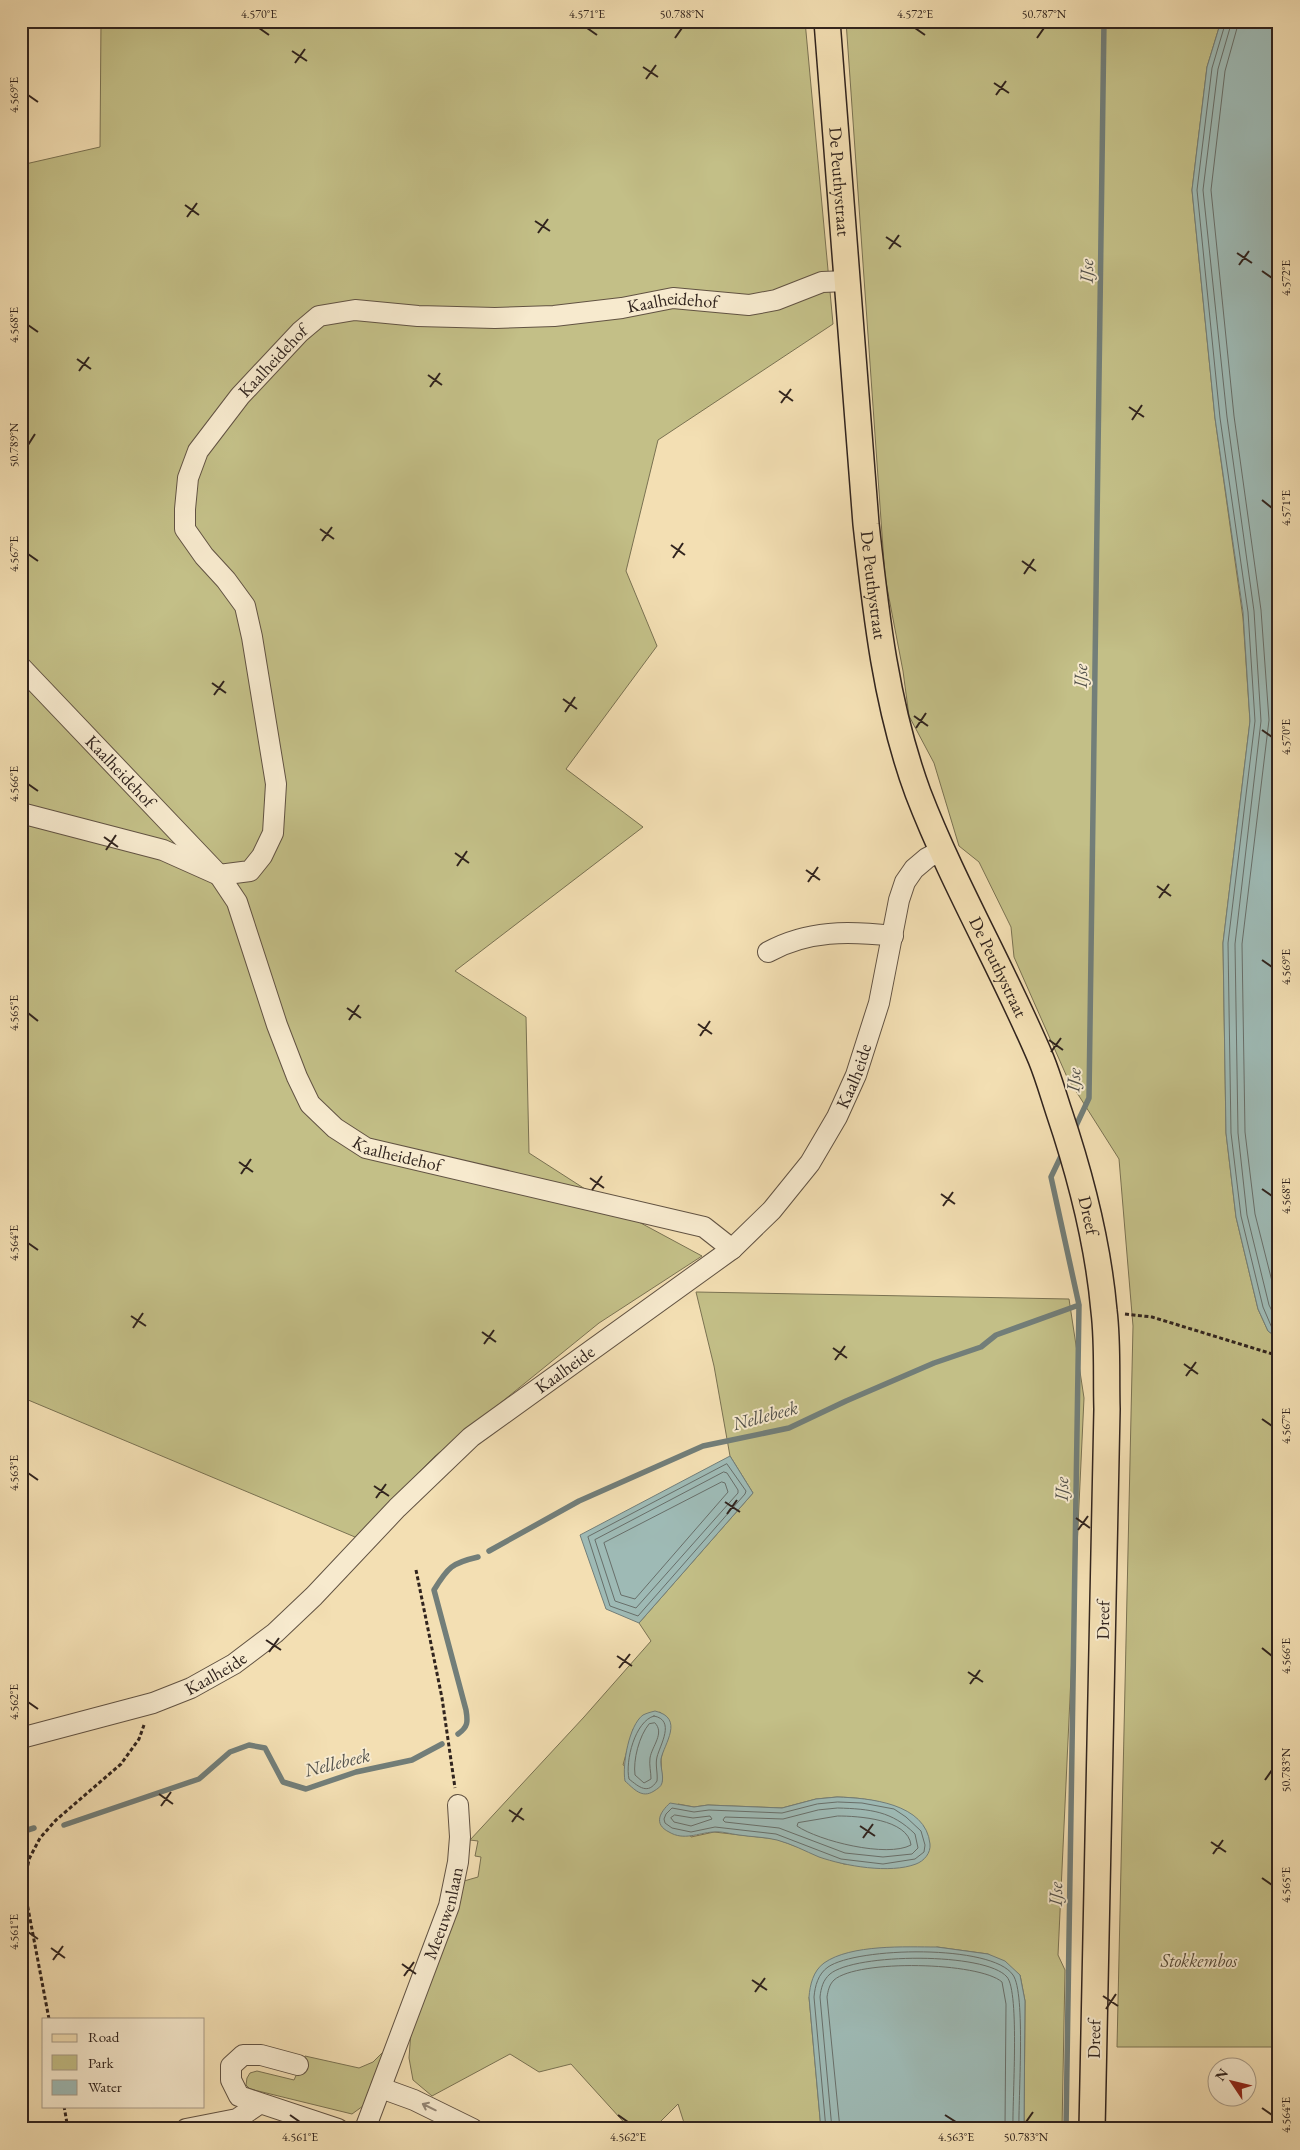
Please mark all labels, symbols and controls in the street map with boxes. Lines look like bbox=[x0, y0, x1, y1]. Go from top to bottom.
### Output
text: 4.570°E bbox=[241, 6, 277, 22]
text: 4.571°E bbox=[569, 6, 605, 22]
text: 50.788°N bbox=[660, 6, 705, 22]
text: 4.572°E bbox=[897, 6, 933, 22]
text: 50.787°N bbox=[1022, 6, 1067, 22]
text: 4.569°E bbox=[6, 77, 22, 113]
street label: De Peuthystraat bbox=[824, 126, 856, 237]
water label: IJse bbox=[1074, 258, 1099, 284]
text: 4.572°E bbox=[1278, 260, 1294, 296]
street label: Kaalheidehof bbox=[625, 286, 721, 318]
text: 4.568°E bbox=[6, 307, 22, 343]
street label: Kaalheidehof bbox=[233, 317, 314, 402]
text: 50.789°N bbox=[6, 422, 22, 467]
text: 4.571°E bbox=[1278, 490, 1294, 526]
street label: De Peuthystraat bbox=[856, 529, 892, 641]
text: 4.567°E bbox=[6, 536, 22, 572]
water label: IJse bbox=[1068, 663, 1093, 689]
text: 4.570°E bbox=[1278, 719, 1294, 755]
street label: Kaalheidehof bbox=[81, 730, 162, 814]
text: 4.566°E bbox=[6, 766, 22, 802]
street label: De Peuthystraat bbox=[964, 913, 1033, 1021]
text: 4.569°E bbox=[1278, 949, 1294, 985]
text: 4.565°E bbox=[6, 995, 22, 1031]
street label: Kaalheide bbox=[830, 1041, 876, 1112]
water label: IJse bbox=[1060, 1067, 1087, 1094]
street label: Kaalheidehof bbox=[348, 1130, 447, 1177]
text: 4.568°E bbox=[1278, 1178, 1294, 1214]
street label: Dreef bbox=[1073, 1194, 1105, 1239]
text: 4.564°E bbox=[6, 1225, 22, 1261]
street label: Kaalheide bbox=[530, 1340, 599, 1398]
water label: Nellebeek bbox=[729, 1395, 801, 1436]
text: 4.567°E bbox=[1278, 1408, 1294, 1444]
text: 4.563°E bbox=[6, 1455, 22, 1491]
water label: IJse bbox=[1049, 1476, 1074, 1502]
street label: Dreef bbox=[1091, 1598, 1114, 1640]
text: 4.566°E bbox=[1278, 1638, 1294, 1674]
street label: Kaalheide bbox=[180, 1646, 251, 1700]
text: 4.562°E bbox=[6, 1684, 22, 1720]
water label: Nellebeek bbox=[301, 1742, 373, 1783]
text: 50.783°N bbox=[1278, 1747, 1294, 1792]
street label: Meeuwenlaan bbox=[418, 1864, 468, 1963]
text: 4.565°E bbox=[1278, 1867, 1294, 1903]
water label: IJse bbox=[1043, 1881, 1068, 1907]
text: 4.561°E bbox=[6, 1914, 22, 1950]
park label: Stokkembos bbox=[1160, 1949, 1238, 1972]
street label: Dreef bbox=[1082, 2017, 1105, 2059]
legend bbox=[42, 2018, 205, 2108]
text: Road bbox=[88, 2027, 120, 2046]
text: Park bbox=[88, 2053, 115, 2072]
north arrow bbox=[1208, 2058, 1258, 2108]
text: N bbox=[1211, 2064, 1232, 2084]
text: Water bbox=[88, 2077, 122, 2096]
text: 4.564°E bbox=[1278, 2097, 1294, 2133]
one-way arrow bbox=[422, 2102, 437, 2112]
text: 4.561°E bbox=[282, 2129, 318, 2145]
text: 4.562°E bbox=[610, 2129, 646, 2145]
text: 4.563°E bbox=[938, 2129, 974, 2145]
text: 50.783°N bbox=[1004, 2129, 1049, 2145]

